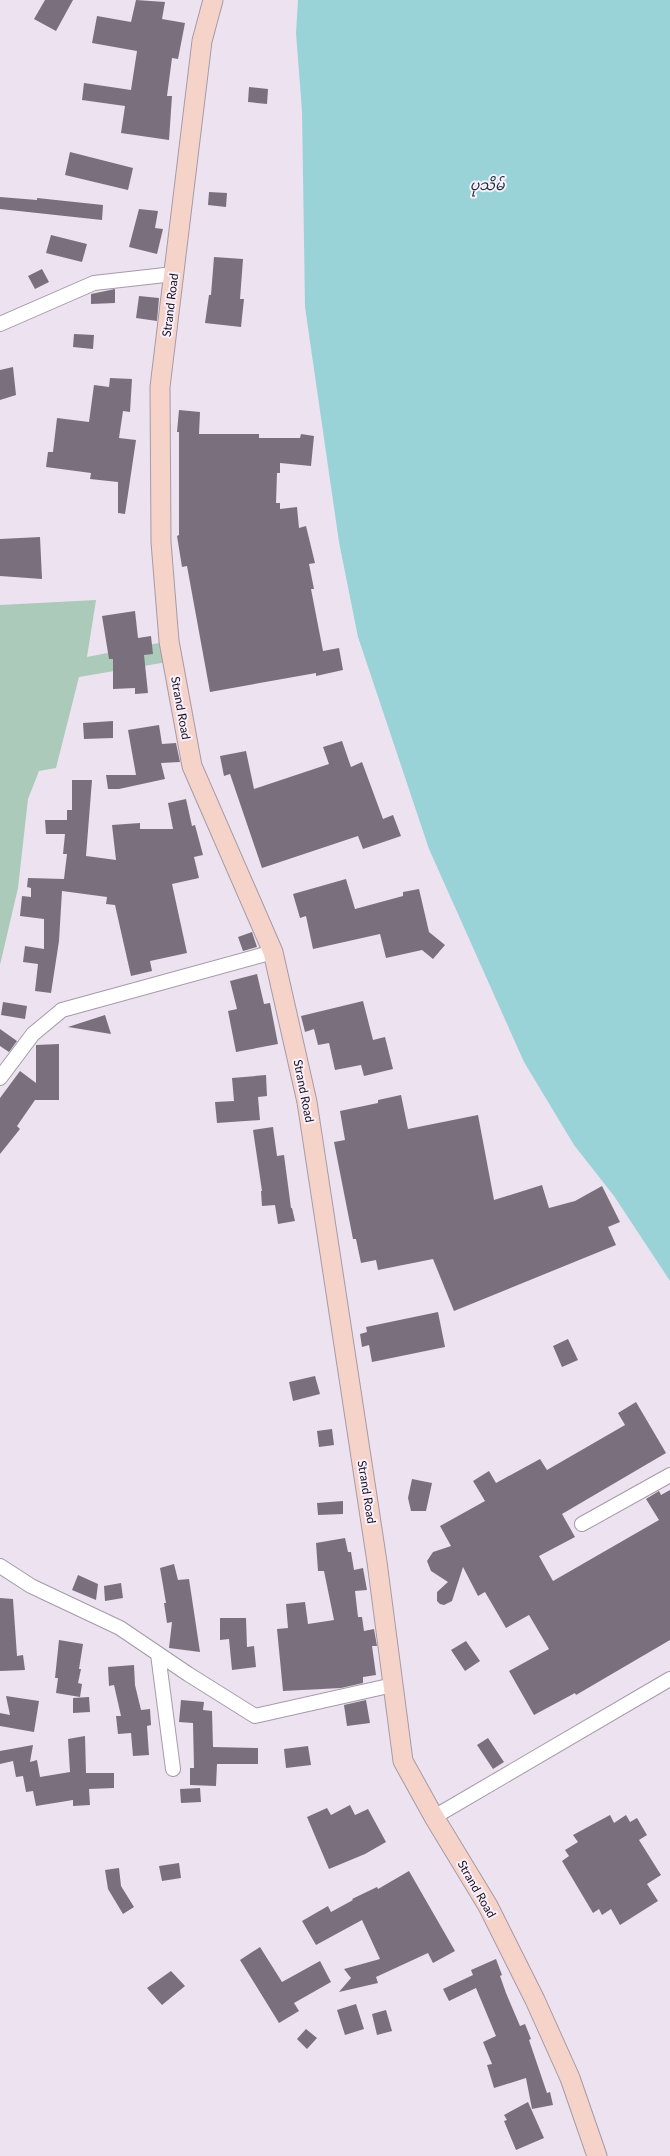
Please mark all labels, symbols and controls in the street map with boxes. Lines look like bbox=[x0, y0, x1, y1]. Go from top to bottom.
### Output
water label: ပုသိမ် bbox=[470, 175, 506, 197]
street label: Strand Road bbox=[159, 272, 181, 338]
street label: Strand Road bbox=[168, 675, 194, 741]
street label: Strand Road bbox=[291, 1058, 317, 1124]
street label: Strand Road bbox=[355, 1459, 379, 1525]
street label: Strand Road bbox=[455, 1858, 499, 1920]

